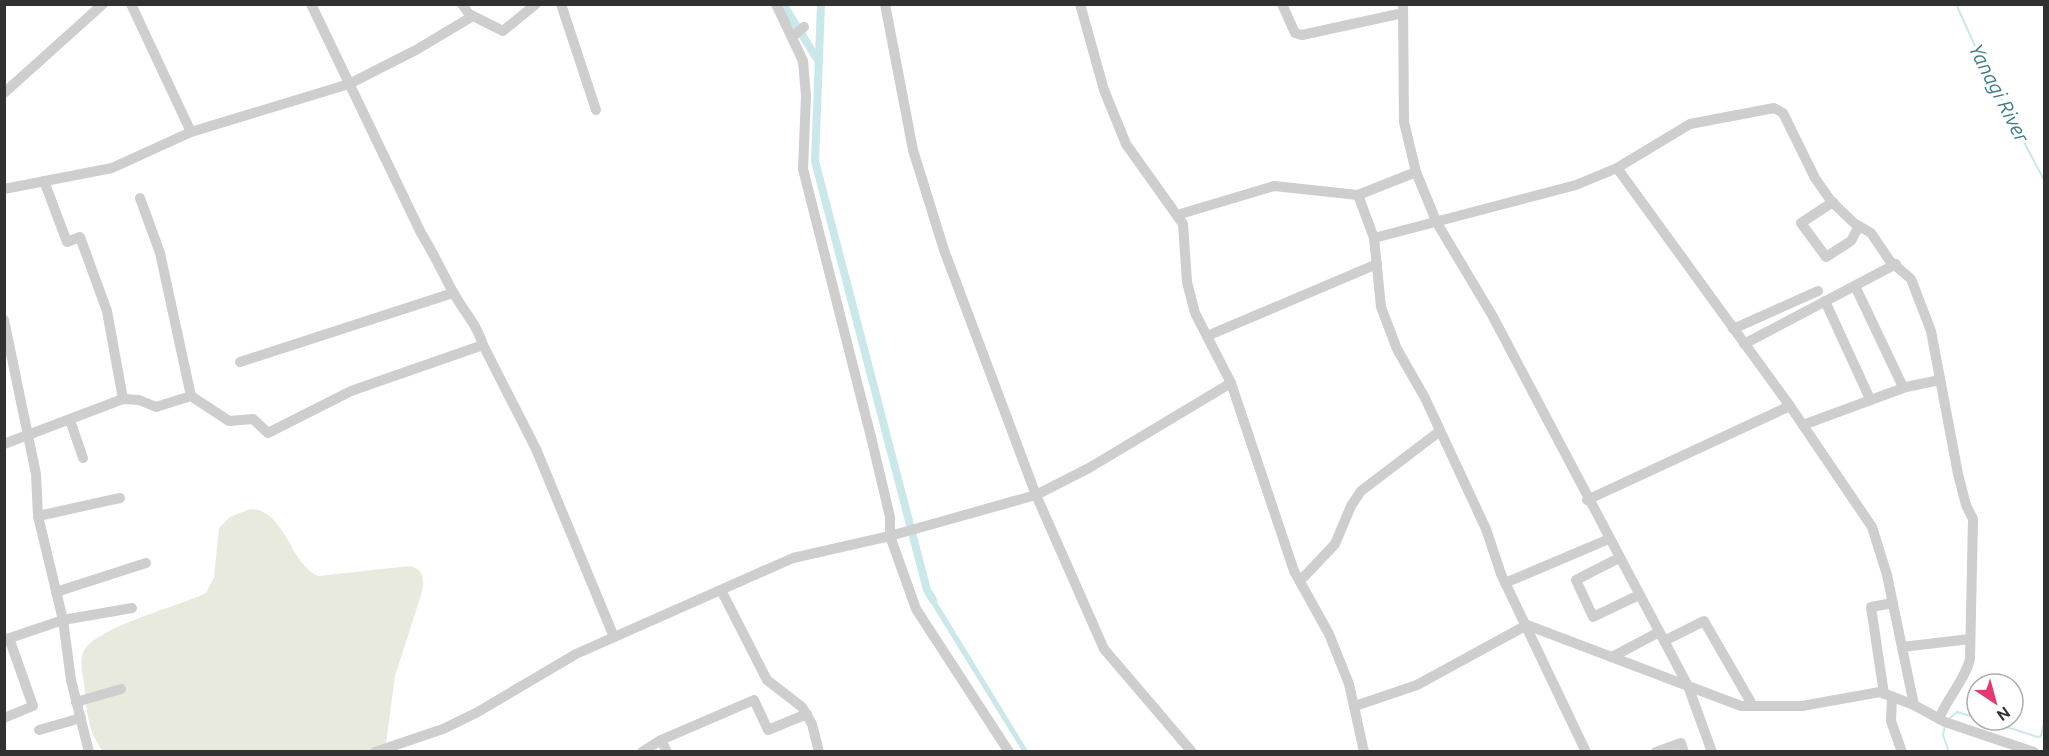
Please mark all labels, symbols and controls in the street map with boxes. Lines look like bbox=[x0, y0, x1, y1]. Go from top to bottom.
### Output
water label: Yanagi River bbox=[1965, 40, 2035, 147]
north arrow bbox=[1965, 672, 2025, 732]
text: N bbox=[1994, 703, 2014, 725]

